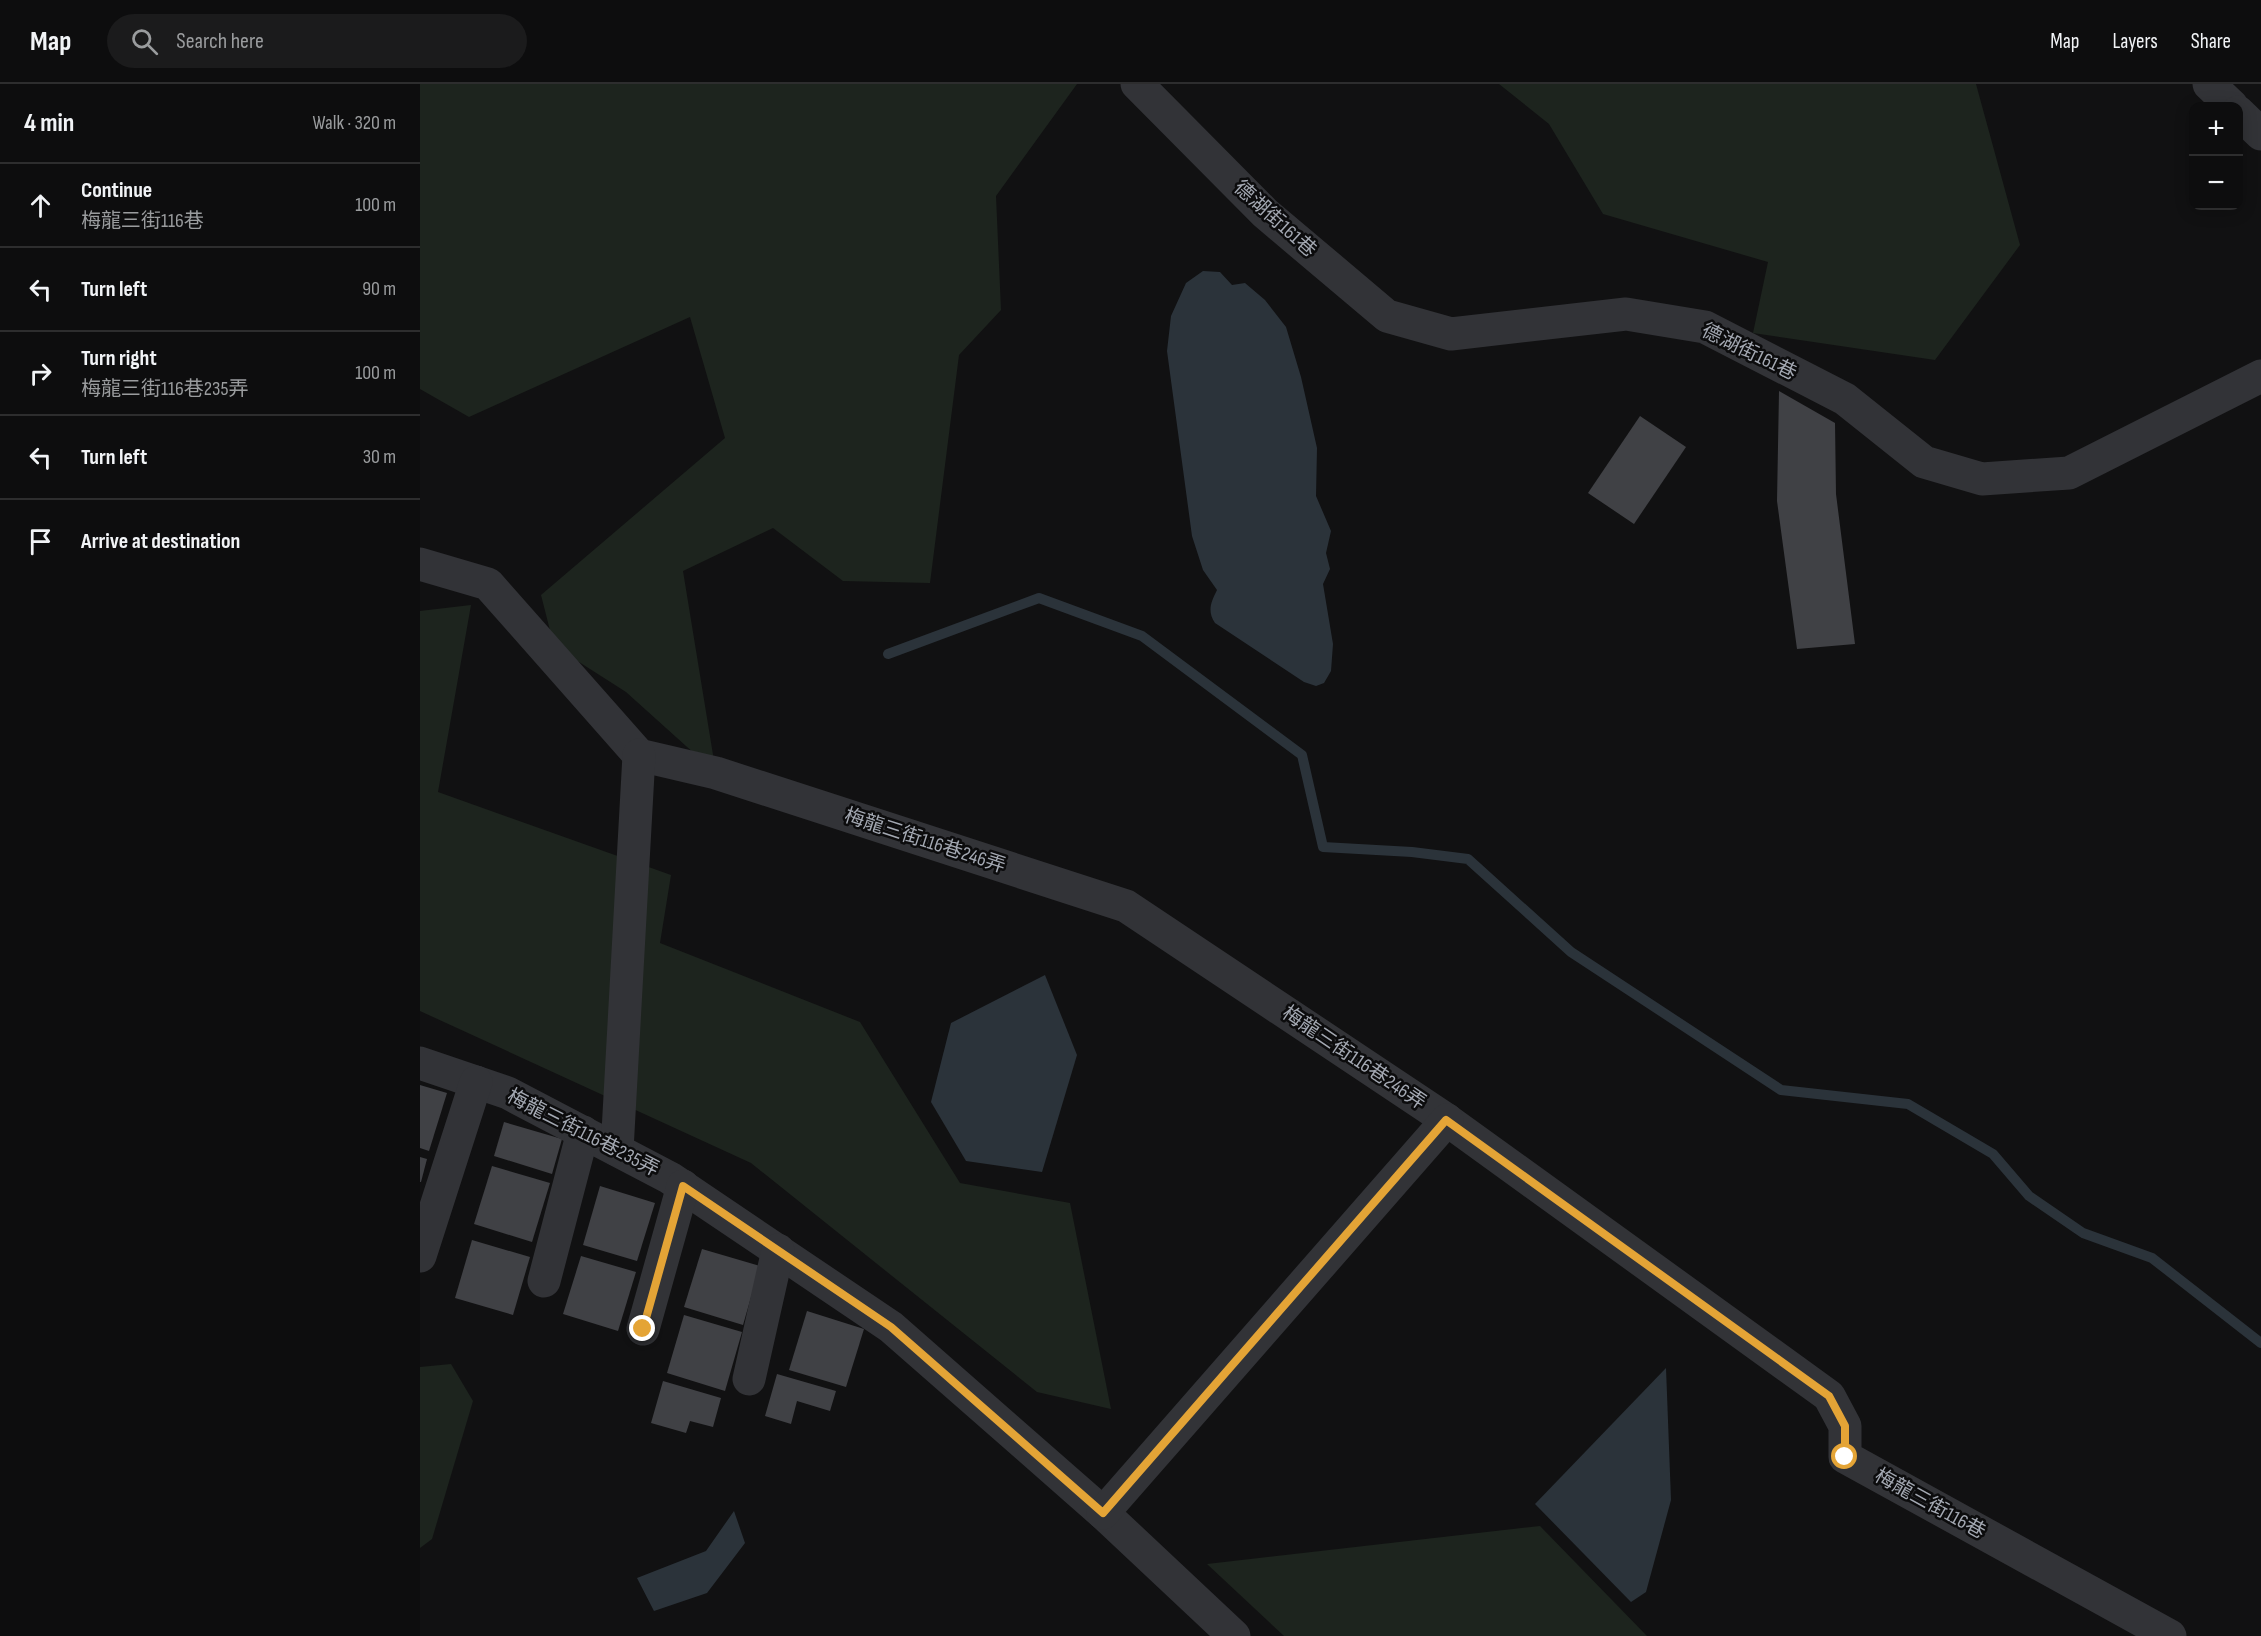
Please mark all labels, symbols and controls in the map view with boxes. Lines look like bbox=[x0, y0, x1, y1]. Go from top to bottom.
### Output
search box bbox=[107, 14, 527, 68]
text: Map bbox=[30, 25, 71, 58]
icon: search bbox=[128, 25, 161, 58]
text: Search here bbox=[176, 28, 264, 55]
text: Map bbox=[2050, 29, 2079, 54]
text: Layers bbox=[2112, 29, 2158, 54]
text: Share bbox=[2191, 29, 2231, 54]
map controls bbox=[2189, 102, 2243, 210]
button: + bbox=[2189, 102, 2243, 156]
text: 4 min bbox=[24, 108, 74, 139]
text: Walk · 320 m bbox=[313, 111, 396, 135]
button: − bbox=[2189, 156, 2243, 210]
street label: 德湖街161巷 bbox=[1229, 176, 1321, 262]
text: Continue bbox=[81, 177, 152, 204]
icon: ahead bbox=[24, 189, 57, 222]
text: 100 m bbox=[355, 193, 396, 217]
text: 梅龍三街116巷 bbox=[81, 209, 204, 233]
icon: left bbox=[24, 273, 57, 306]
text: Turn left bbox=[81, 276, 147, 303]
text: 90 m bbox=[362, 277, 396, 301]
street label: 德湖街161巷 bbox=[1698, 319, 1800, 385]
text: Turn right bbox=[81, 345, 157, 372]
icon: right bbox=[24, 357, 57, 390]
text: 100 m bbox=[355, 361, 396, 385]
text: 梅龍三街116巷235弄 bbox=[81, 377, 248, 401]
icon: left bbox=[24, 441, 57, 474]
text: Turn left bbox=[81, 444, 147, 471]
text: 30 m bbox=[363, 445, 396, 469]
icon: arrive bbox=[24, 525, 57, 558]
text: Arrive at destination bbox=[81, 528, 240, 555]
street label: 梅龍三街116巷246弄 bbox=[841, 804, 1009, 878]
street label: 梅龍三街116巷246弄 bbox=[1278, 1001, 1430, 1115]
street label: 梅龍三街116巷235弄 bbox=[503, 1084, 663, 1182]
route end bbox=[629, 1315, 655, 1341]
route start bbox=[1831, 1443, 1857, 1469]
street label: 梅龍三街116巷 bbox=[1870, 1464, 1990, 1544]

